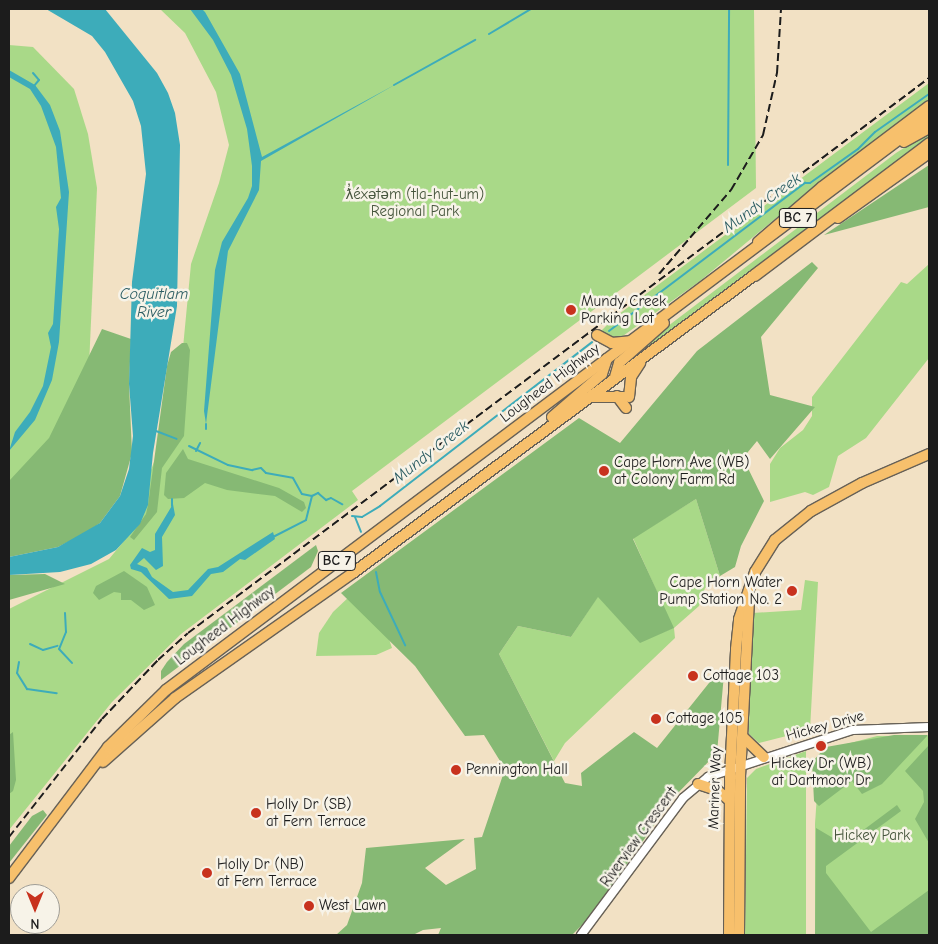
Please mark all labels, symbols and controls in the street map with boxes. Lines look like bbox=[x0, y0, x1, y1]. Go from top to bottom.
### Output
water label: Mundy Creek bbox=[719, 169, 805, 237]
park label: ƛ̓éxətəm (tla-hut-um) Regional Park bbox=[346, 185, 484, 220]
road number: BC 7 bbox=[778, 207, 818, 230]
water label: Coquitlam River bbox=[120, 284, 188, 322]
place label: Mundy Creek Parking Lot bbox=[581, 292, 666, 327]
marker: Mundy Creek Parking Lot bbox=[565, 304, 577, 316]
street label: Lougheed Highway bbox=[497, 340, 603, 426]
water label: Mundy Creek bbox=[389, 416, 473, 488]
place label: Cape Horn Ave (WB) at Colony Farm Rd bbox=[614, 453, 749, 488]
marker: Cape Horn Ave (WB) at Colony Farm Rd bbox=[598, 465, 610, 477]
road number: BC 7 bbox=[317, 550, 357, 572]
place label: Cape Horn Water Pump Station No. 2 bbox=[659, 573, 782, 608]
street label: Lougheed Highway bbox=[172, 583, 278, 669]
marker: Cape Horn Water Pump Station No. 2 bbox=[786, 585, 798, 597]
place label: Cottage 103 bbox=[703, 667, 779, 685]
marker: Cottage 103 bbox=[687, 670, 699, 682]
street label: Hickey Drive bbox=[784, 707, 866, 745]
place label: Cottage 105 bbox=[666, 710, 743, 728]
marker: Cottage 105 bbox=[650, 713, 662, 725]
marker: Hickey Dr (WB) at Dartmoor Dr bbox=[815, 740, 827, 752]
street label: Mariner Way bbox=[705, 746, 725, 830]
place label: Hickey Dr (WB) at Dartmoor Dr bbox=[771, 754, 871, 789]
place label: Pennington Hall bbox=[466, 761, 568, 779]
marker: Pennington Hall bbox=[450, 764, 462, 776]
street label: Riverview Crescent bbox=[597, 784, 681, 890]
place label: Holly Dr (SB) at Fern Terrace bbox=[266, 795, 366, 830]
marker: Holly Dr (SB) at Fern Terrace bbox=[250, 807, 262, 819]
park label: Hickey Park bbox=[834, 827, 910, 845]
place label: Holly Dr (NB) at Fern Terrace bbox=[217, 855, 317, 890]
marker: Holly Dr (NB) at Fern Terrace bbox=[201, 867, 213, 879]
north arrow bbox=[10, 884, 60, 934]
place label: West Lawn bbox=[319, 897, 386, 915]
marker: West Lawn bbox=[303, 900, 315, 912]
text: N bbox=[30, 915, 40, 932]

